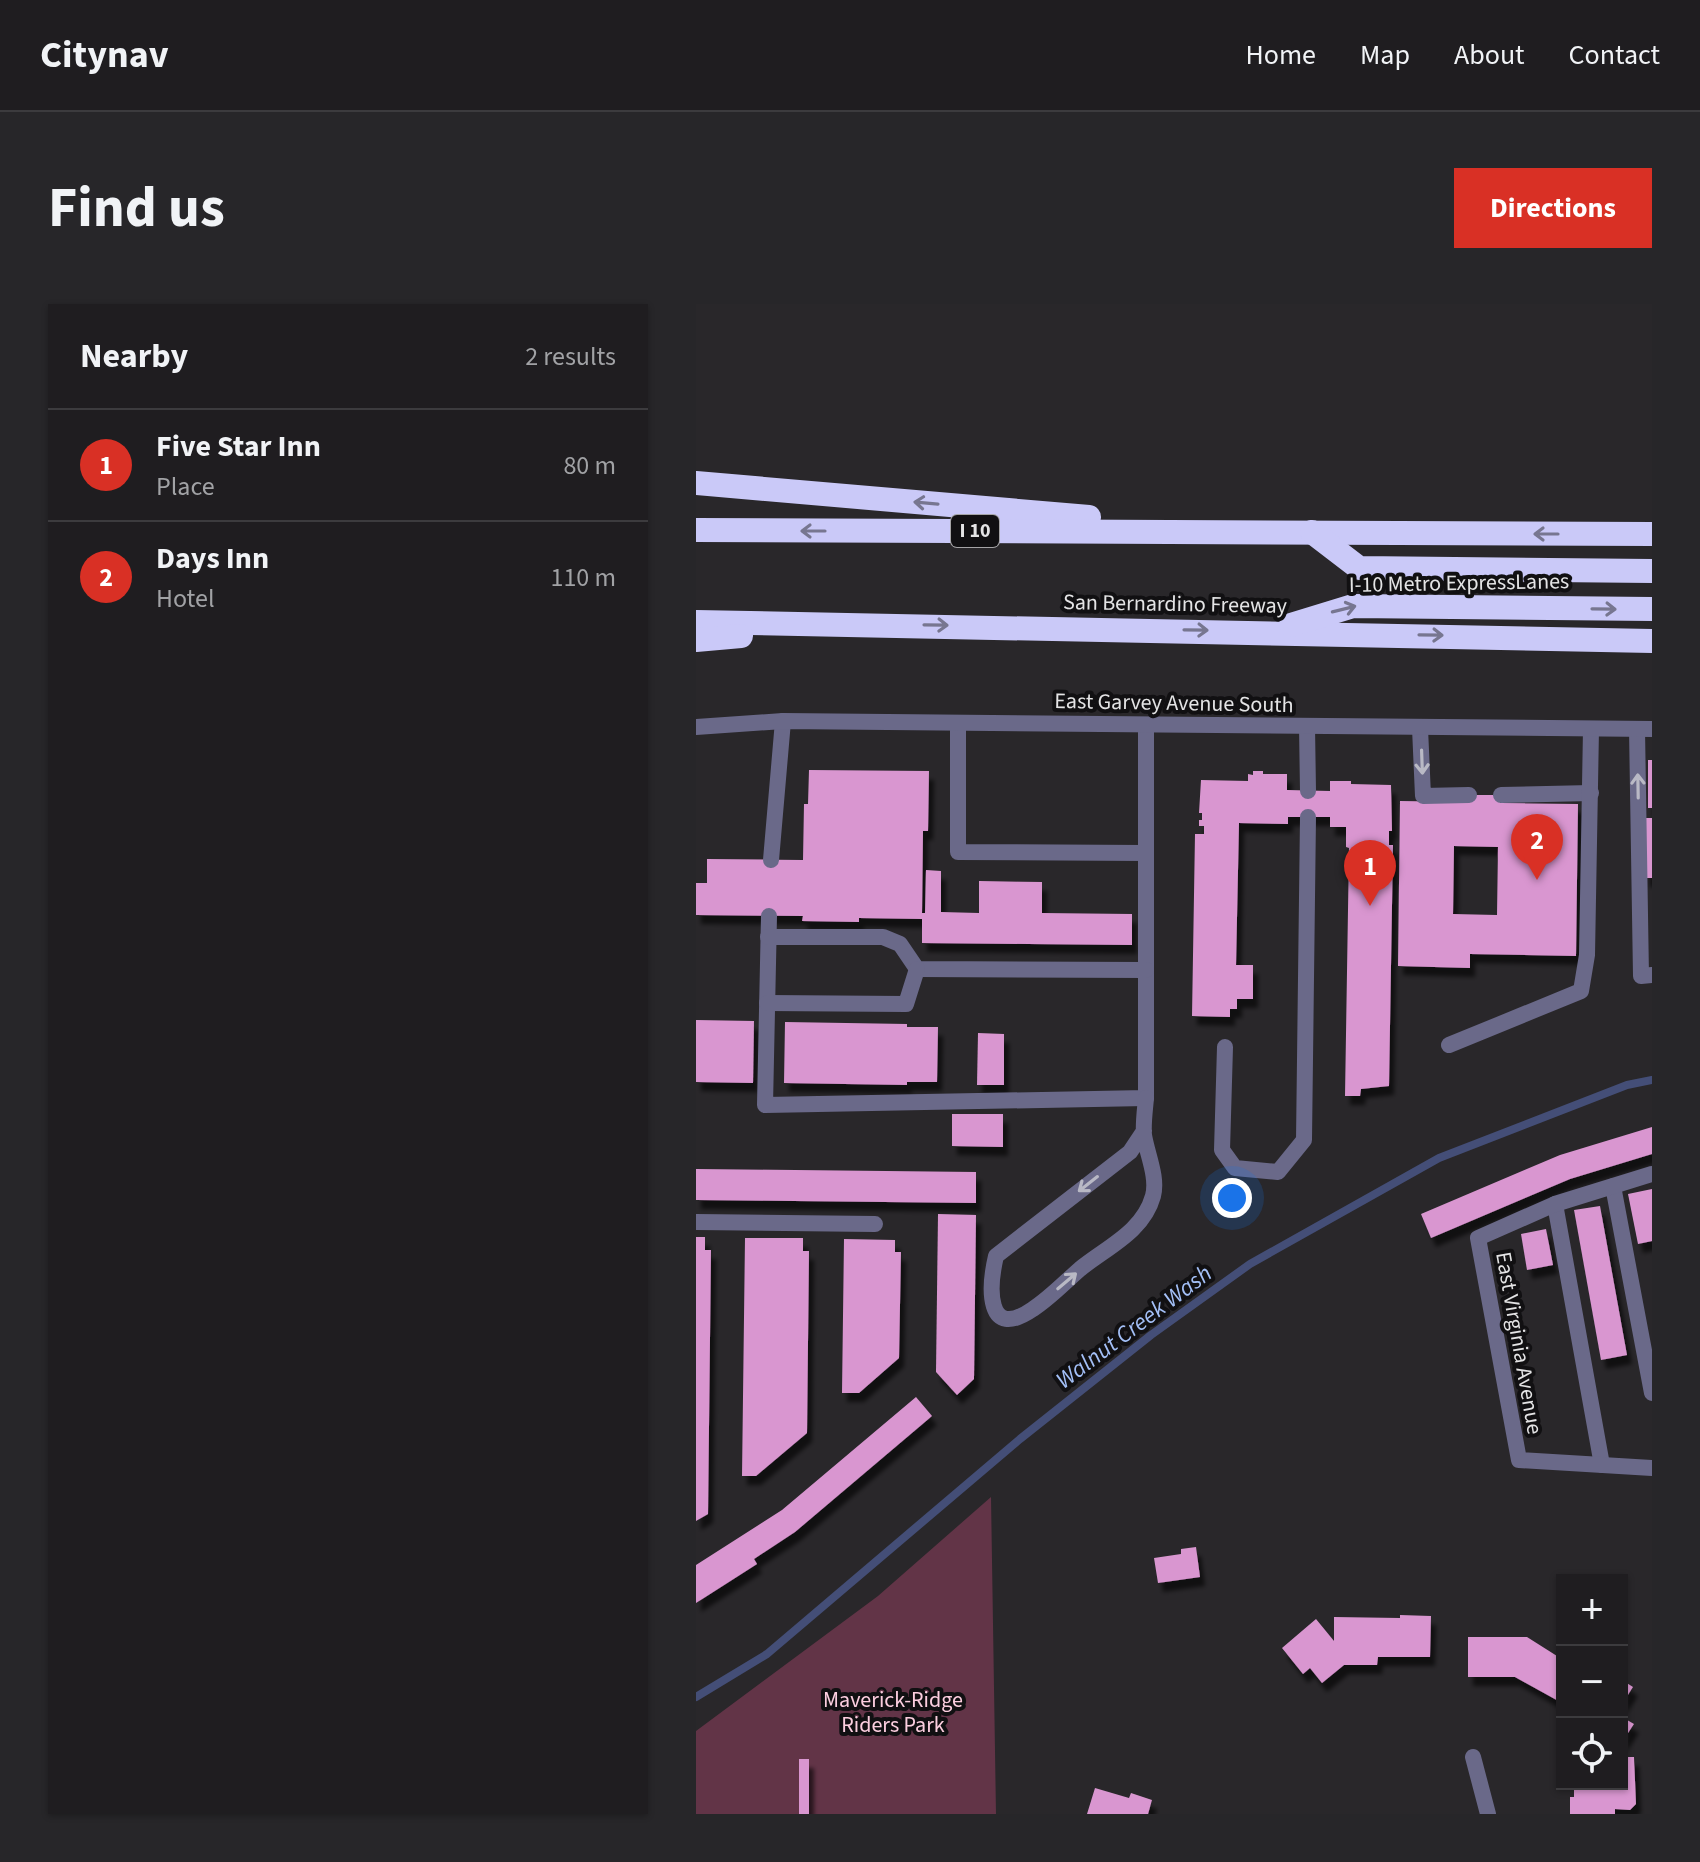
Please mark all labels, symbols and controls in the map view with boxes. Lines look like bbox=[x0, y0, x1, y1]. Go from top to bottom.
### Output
text: Citynav bbox=[40, 28, 169, 82]
text: Home bbox=[1245, 35, 1316, 75]
text: Map bbox=[1360, 35, 1410, 75]
text: About bbox=[1454, 35, 1525, 75]
text: Contact bbox=[1569, 35, 1660, 75]
button: Directions bbox=[1454, 168, 1652, 248]
text: Find us bbox=[48, 169, 225, 248]
text: Nearby bbox=[80, 332, 188, 381]
text: 2 results bbox=[525, 338, 616, 375]
text: Five Star Inn bbox=[156, 425, 321, 468]
text: 1 bbox=[99, 447, 113, 484]
text: 80 m bbox=[563, 447, 616, 484]
text: Place bbox=[156, 468, 215, 505]
one-way arrow bbox=[913, 495, 940, 510]
road number: I 10 bbox=[951, 515, 999, 547]
one-way arrow bbox=[800, 523, 827, 539]
one-way arrow bbox=[1533, 526, 1560, 542]
text: Days Inn bbox=[156, 537, 269, 580]
text: 2 bbox=[99, 559, 113, 596]
text: 110 m bbox=[550, 559, 616, 596]
street label: I-10 Metro ExpressLanes bbox=[1349, 565, 1569, 601]
text: Hotel bbox=[156, 580, 215, 617]
street label: San Bernardino Freeway bbox=[1063, 586, 1288, 622]
one-way arrow bbox=[1331, 601, 1357, 616]
one-way arrow bbox=[1590, 601, 1617, 616]
one-way arrow bbox=[922, 618, 949, 633]
one-way arrow bbox=[1182, 622, 1209, 638]
one-way arrow bbox=[1417, 628, 1444, 643]
street label: East Garvey Avenue South bbox=[1054, 685, 1294, 721]
one-way arrow bbox=[1414, 748, 1429, 775]
one-way arrow bbox=[1630, 773, 1645, 800]
pin: 2 bbox=[1511, 814, 1563, 880]
pin: 1 bbox=[1344, 840, 1396, 906]
one-way arrow bbox=[1078, 1176, 1099, 1193]
your location bbox=[1212, 1178, 1252, 1218]
street label: East Virginia Avenue bbox=[1487, 1249, 1551, 1437]
water label: Walnut Creek Wash bbox=[1048, 1256, 1220, 1398]
one-way arrow bbox=[1056, 1272, 1076, 1290]
map controls bbox=[1556, 1574, 1628, 1790]
button: + bbox=[1556, 1574, 1628, 1646]
button: − bbox=[1556, 1646, 1628, 1718]
park label: Maverick-Ridge Riders Park bbox=[823, 1684, 963, 1741]
button: locate bbox=[1556, 1718, 1628, 1790]

